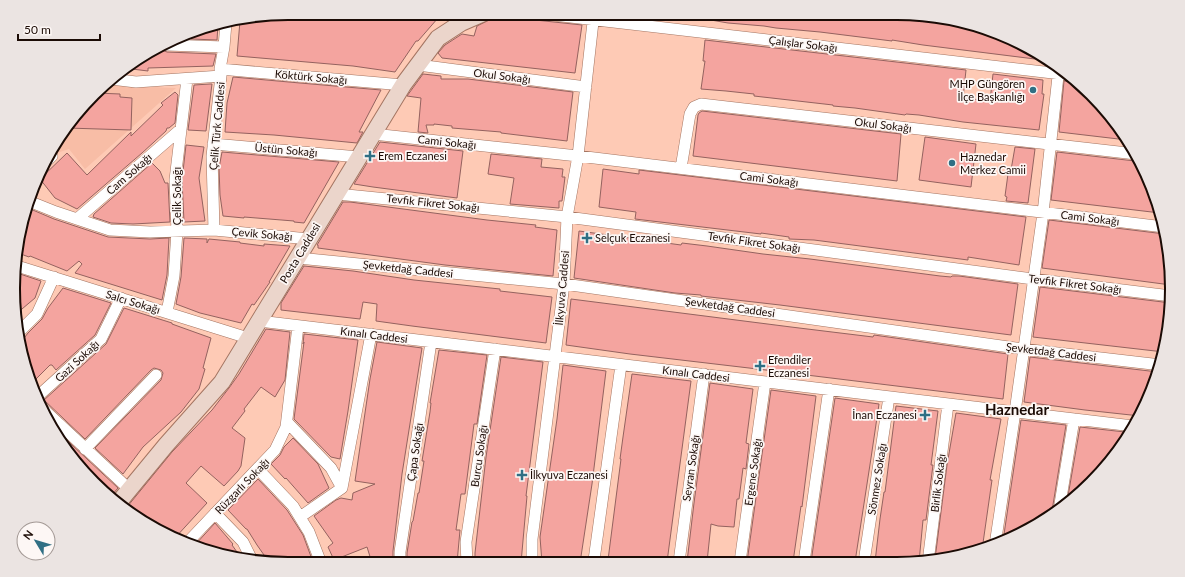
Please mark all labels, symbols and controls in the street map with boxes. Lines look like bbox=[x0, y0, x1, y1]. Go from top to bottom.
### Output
scale bar bbox=[18, 16, 100, 42]
text: 50 m bbox=[24, 22, 51, 37]
street label: Çalışlar Sokağı bbox=[768, 33, 838, 54]
street label: Okul Sokağı bbox=[473, 66, 531, 85]
street label: Köktürk Sokağı bbox=[274, 67, 348, 86]
place label: MHP Güngören İlçe Başkanlığı bbox=[949, 77, 1025, 103]
street label: Çelik Türk Caddesi bbox=[206, 81, 227, 171]
marker: MHP Güngören İlçe Başkanlığı bbox=[1028, 85, 1038, 95]
street label: Okul Sokağı bbox=[854, 115, 912, 134]
street label: Cami Sokağı bbox=[417, 132, 477, 151]
street label: Üstün Sokağı bbox=[254, 140, 318, 159]
place label: Erem Eczanesi bbox=[378, 149, 447, 162]
street label: Cam Sokağı bbox=[103, 150, 154, 197]
place label: Haznedar Merkez Camii bbox=[960, 150, 1026, 176]
marker: Erem Eczanesi bbox=[365, 151, 375, 161]
marker: Haznedar Merkez Camii bbox=[947, 158, 957, 168]
street label: Çelik Sokağı bbox=[170, 167, 183, 225]
street label: Cami Sokağı bbox=[739, 168, 799, 189]
street label: Tevfik Fikret Sokağı bbox=[386, 191, 480, 214]
street label: Cami Sokağı bbox=[1060, 207, 1120, 228]
street label: Posta Caddesi bbox=[277, 220, 323, 285]
street label: Çevik Sokağı bbox=[231, 224, 293, 243]
street label: Tevfik Fikret Sokağı bbox=[707, 229, 801, 254]
place label: Selçuk Eczanesi bbox=[595, 231, 671, 244]
marker: Selçuk Eczanesi bbox=[582, 233, 592, 243]
street label: İlkyuva Caddesi bbox=[552, 250, 571, 326]
street label: Şevketdağ Caddesi bbox=[362, 257, 454, 280]
street label: Tevfik Fikret Sokağı bbox=[1028, 271, 1122, 296]
street label: Salcı Sokağı bbox=[104, 287, 162, 316]
street label: Şevketdağ Caddesi bbox=[684, 294, 776, 319]
street label: Kınalı Caddesi bbox=[340, 324, 409, 345]
street label: Gazi Sokağı bbox=[52, 337, 101, 384]
street label: Şevketdağ Caddesi bbox=[1005, 340, 1097, 364]
place label: Efendiler Eczanesi bbox=[768, 353, 811, 379]
marker: Efendiler Eczanesi bbox=[755, 361, 765, 371]
street label: Kınalı Caddesi bbox=[662, 363, 731, 384]
district label: Haznedar bbox=[985, 400, 1049, 418]
place label: İnan Eczanesi bbox=[852, 408, 917, 421]
marker: İnan Eczanesi bbox=[920, 410, 930, 420]
street label: Çapa Sokağı bbox=[404, 422, 425, 482]
street label: Burcu Sokağı bbox=[468, 424, 489, 488]
street label: Seyran Sokağı bbox=[679, 434, 702, 502]
street label: Ergene Sokağı bbox=[741, 437, 764, 506]
street label: Sönmez Sokağı bbox=[864, 442, 889, 516]
street label: Birlik Sokağı bbox=[927, 453, 948, 513]
street label: Rüzgarlı Sokağı bbox=[212, 455, 272, 516]
place label: İlkyuva Eczanesi bbox=[530, 468, 608, 481]
marker: İlkyuva Eczanesi bbox=[517, 470, 527, 480]
north arrow bbox=[16, 521, 56, 561]
text: N bbox=[20, 527, 35, 542]

